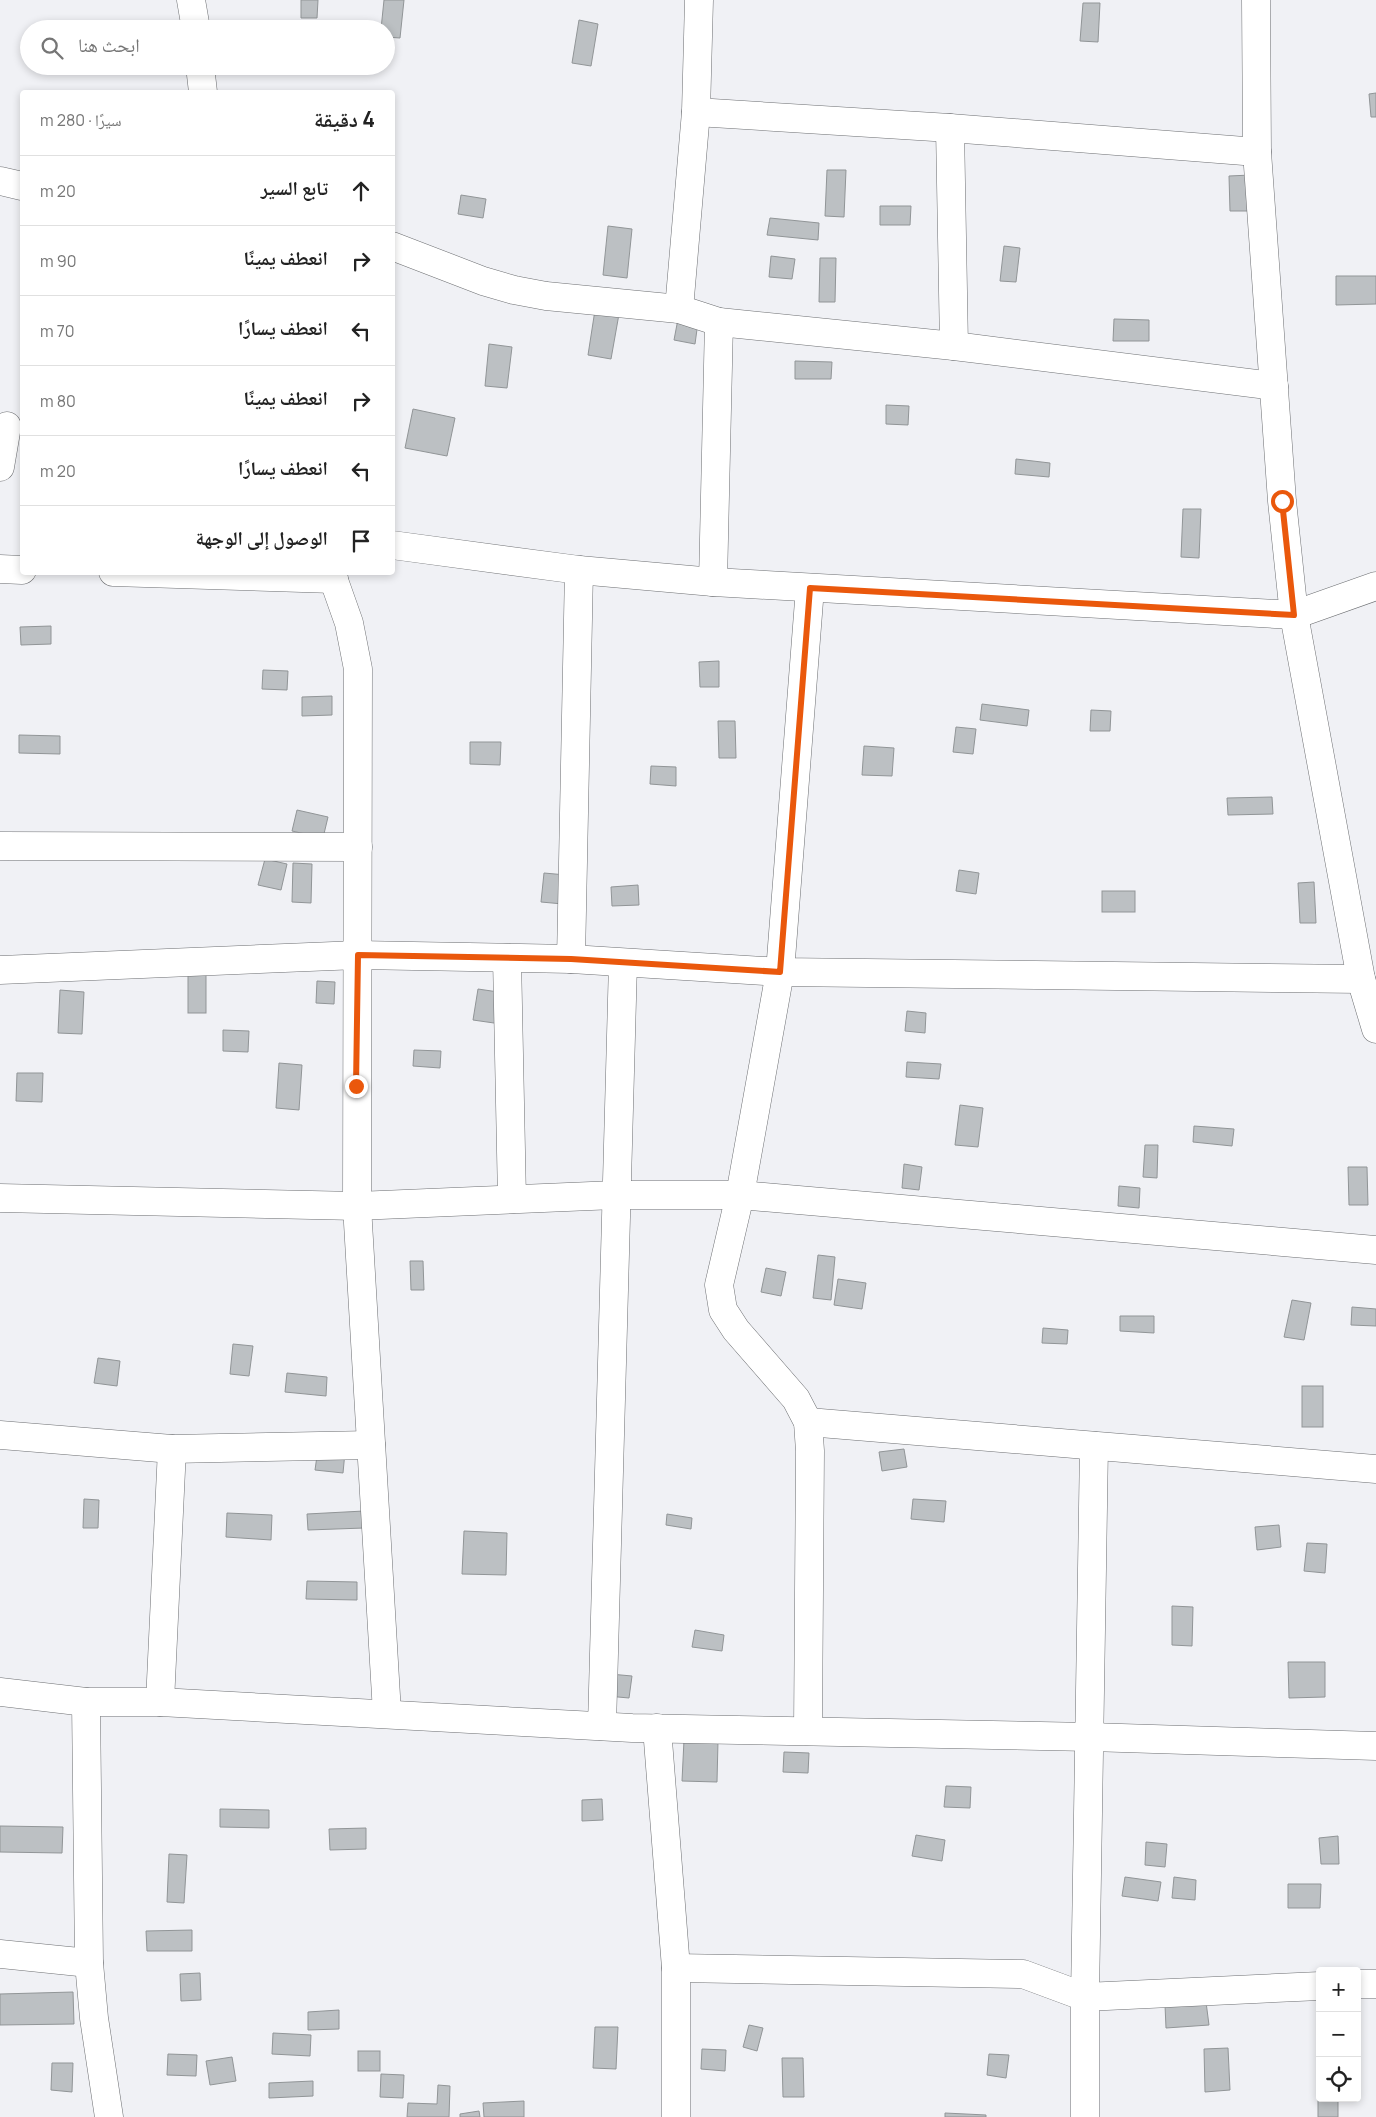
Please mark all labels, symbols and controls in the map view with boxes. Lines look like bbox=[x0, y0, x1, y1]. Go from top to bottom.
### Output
search box bbox=[20, 20, 395, 75]
text: ابحث هنا bbox=[78, 32, 140, 58]
icon: search bbox=[38, 34, 66, 62]
text: 4 دقيقة bbox=[314, 105, 375, 133]
text: سيرًا · 280 m bbox=[40, 109, 122, 131]
text: تابع السير bbox=[261, 175, 328, 201]
icon: ahead bbox=[347, 177, 375, 205]
text: 20 m bbox=[40, 180, 76, 202]
text: انعطف يمينًا bbox=[244, 245, 328, 271]
icon: right bbox=[347, 247, 375, 275]
text: 90 m bbox=[40, 250, 76, 272]
text: انعطف يسارًا bbox=[238, 315, 328, 341]
icon: left bbox=[347, 317, 375, 345]
text: 70 m bbox=[40, 320, 75, 342]
text: انعطف يمينًا bbox=[244, 385, 328, 411]
icon: right bbox=[347, 387, 375, 415]
text: 80 m bbox=[40, 390, 76, 412]
text: انعطف يسارًا bbox=[238, 455, 328, 481]
icon: left bbox=[347, 457, 375, 485]
text: 20 m bbox=[40, 460, 76, 482]
route start bbox=[1271, 490, 1294, 513]
text: الوصول إلى الوجهة bbox=[195, 525, 328, 551]
icon: arrive bbox=[347, 527, 375, 555]
route end bbox=[345, 1075, 368, 1098]
map controls bbox=[1316, 1967, 1361, 2102]
button: + bbox=[1316, 1967, 1361, 2012]
button: − bbox=[1316, 2012, 1361, 2057]
button: locate bbox=[1316, 2057, 1361, 2102]

